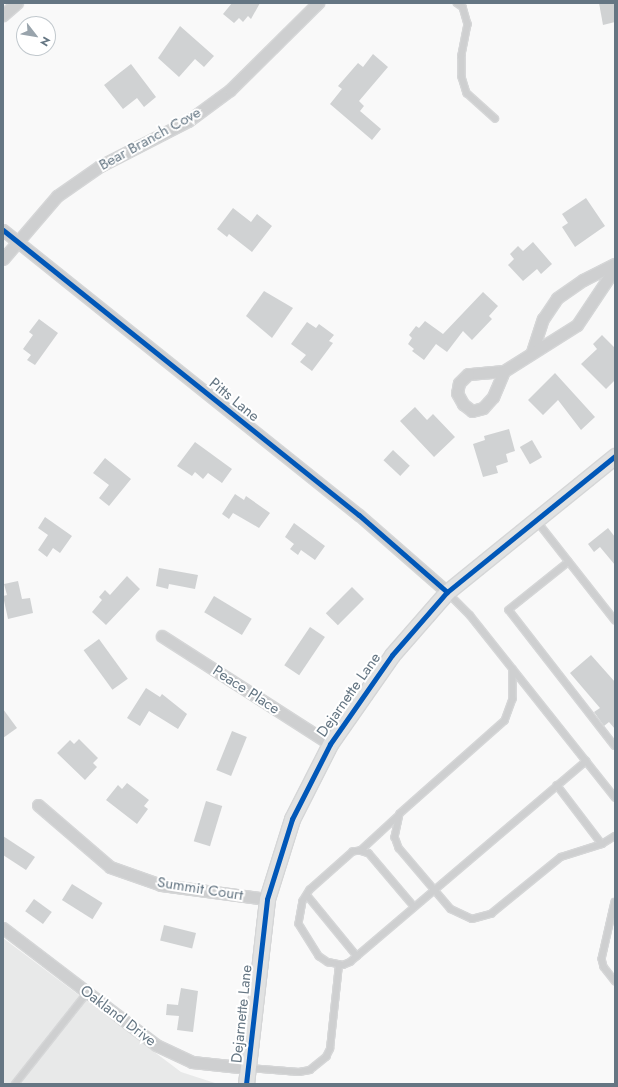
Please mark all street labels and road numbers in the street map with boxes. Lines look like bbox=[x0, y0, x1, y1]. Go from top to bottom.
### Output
street label: Bear Branch Cove bbox=[96, 104, 204, 174]
street label: Pitts Lane bbox=[205, 374, 263, 426]
street label: Dejarnette Lane bbox=[313, 649, 385, 741]
street label: Peace Place bbox=[209, 662, 283, 718]
street label: Summit Court bbox=[156, 873, 244, 905]
street label: Dejarnette Lane bbox=[228, 964, 256, 1064]
street label: Oakland Drive bbox=[76, 982, 160, 1050]

